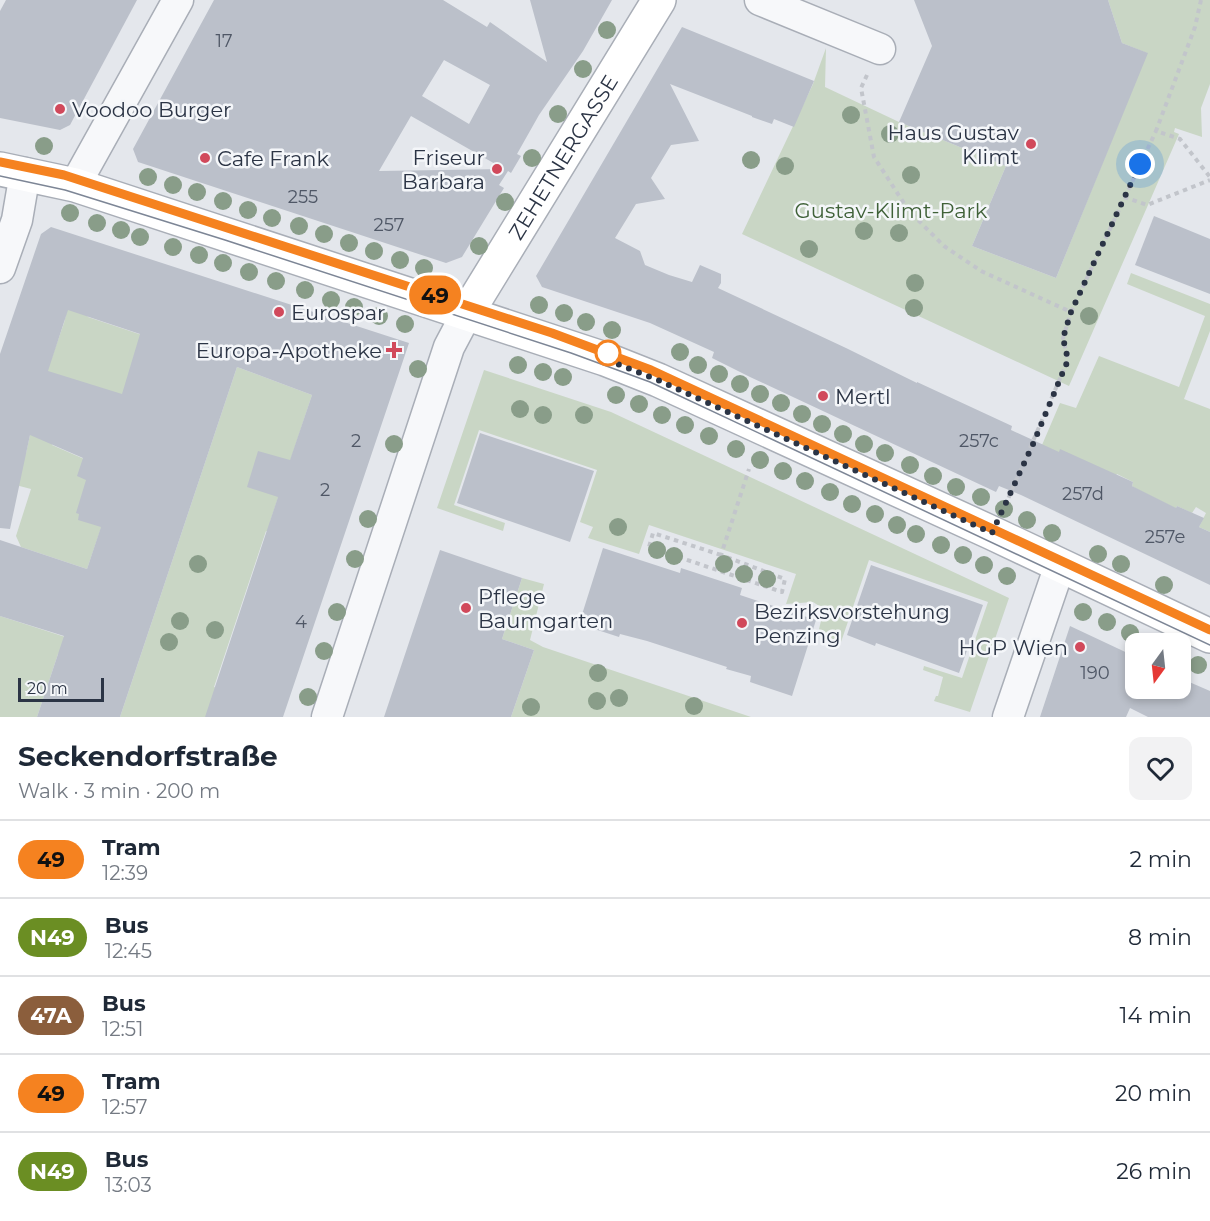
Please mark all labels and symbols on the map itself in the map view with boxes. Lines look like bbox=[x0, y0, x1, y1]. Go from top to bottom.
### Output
house number: 17 bbox=[215, 30, 233, 52]
street label: ZEHETNERGASSE bbox=[503, 70, 623, 244]
place label: Voodoo Burger bbox=[72, 97, 232, 122]
marker: Voodoo Burger bbox=[53, 102, 67, 116]
place label: Haus Gustav Klimt bbox=[887, 120, 1020, 169]
marker: Haus Gustav Klimt bbox=[1024, 137, 1038, 151]
place label: Friseur Barbara bbox=[402, 145, 485, 194]
place label: Cafe Frank bbox=[217, 146, 329, 171]
your location bbox=[1125, 149, 1155, 179]
marker: Cafe Frank bbox=[198, 151, 212, 165]
marker: Friseur Barbara bbox=[490, 162, 504, 176]
house number: 255 bbox=[288, 186, 318, 208]
park label: Gustav-Klimt-Park bbox=[795, 198, 988, 223]
house number: 257 bbox=[374, 214, 404, 236]
line badge: 49 bbox=[408, 276, 462, 314]
place label: Eurospar bbox=[291, 300, 386, 325]
marker: Eurospar bbox=[272, 305, 286, 319]
place label: Europa-Apotheke bbox=[196, 338, 382, 363]
unlabelled marker bbox=[595, 340, 621, 366]
marker: Europa-Apotheke bbox=[387, 343, 401, 357]
place label: Mertl bbox=[835, 384, 891, 409]
marker: Mertl bbox=[816, 389, 830, 403]
house number: 2 bbox=[351, 430, 361, 452]
house number: 257c bbox=[959, 430, 999, 452]
house number: 2 bbox=[320, 479, 330, 501]
house number: 257d bbox=[1062, 483, 1104, 505]
house number: 257e bbox=[1145, 526, 1185, 548]
place label: Pflege Baumgarten bbox=[478, 584, 613, 633]
place label: Bezirksvorstehung Penzing bbox=[754, 599, 950, 648]
marker: Pflege Baumgarten bbox=[459, 601, 473, 615]
house number: 4 bbox=[295, 611, 307, 633]
marker: Bezirksvorstehung Penzing bbox=[735, 616, 749, 630]
north arrow bbox=[1125, 633, 1191, 699]
place label: HGP Wien bbox=[959, 635, 1068, 660]
marker: HGP Wien bbox=[1073, 640, 1087, 654]
house number: 190 bbox=[1080, 662, 1110, 684]
scale bar bbox=[18, 675, 104, 702]

